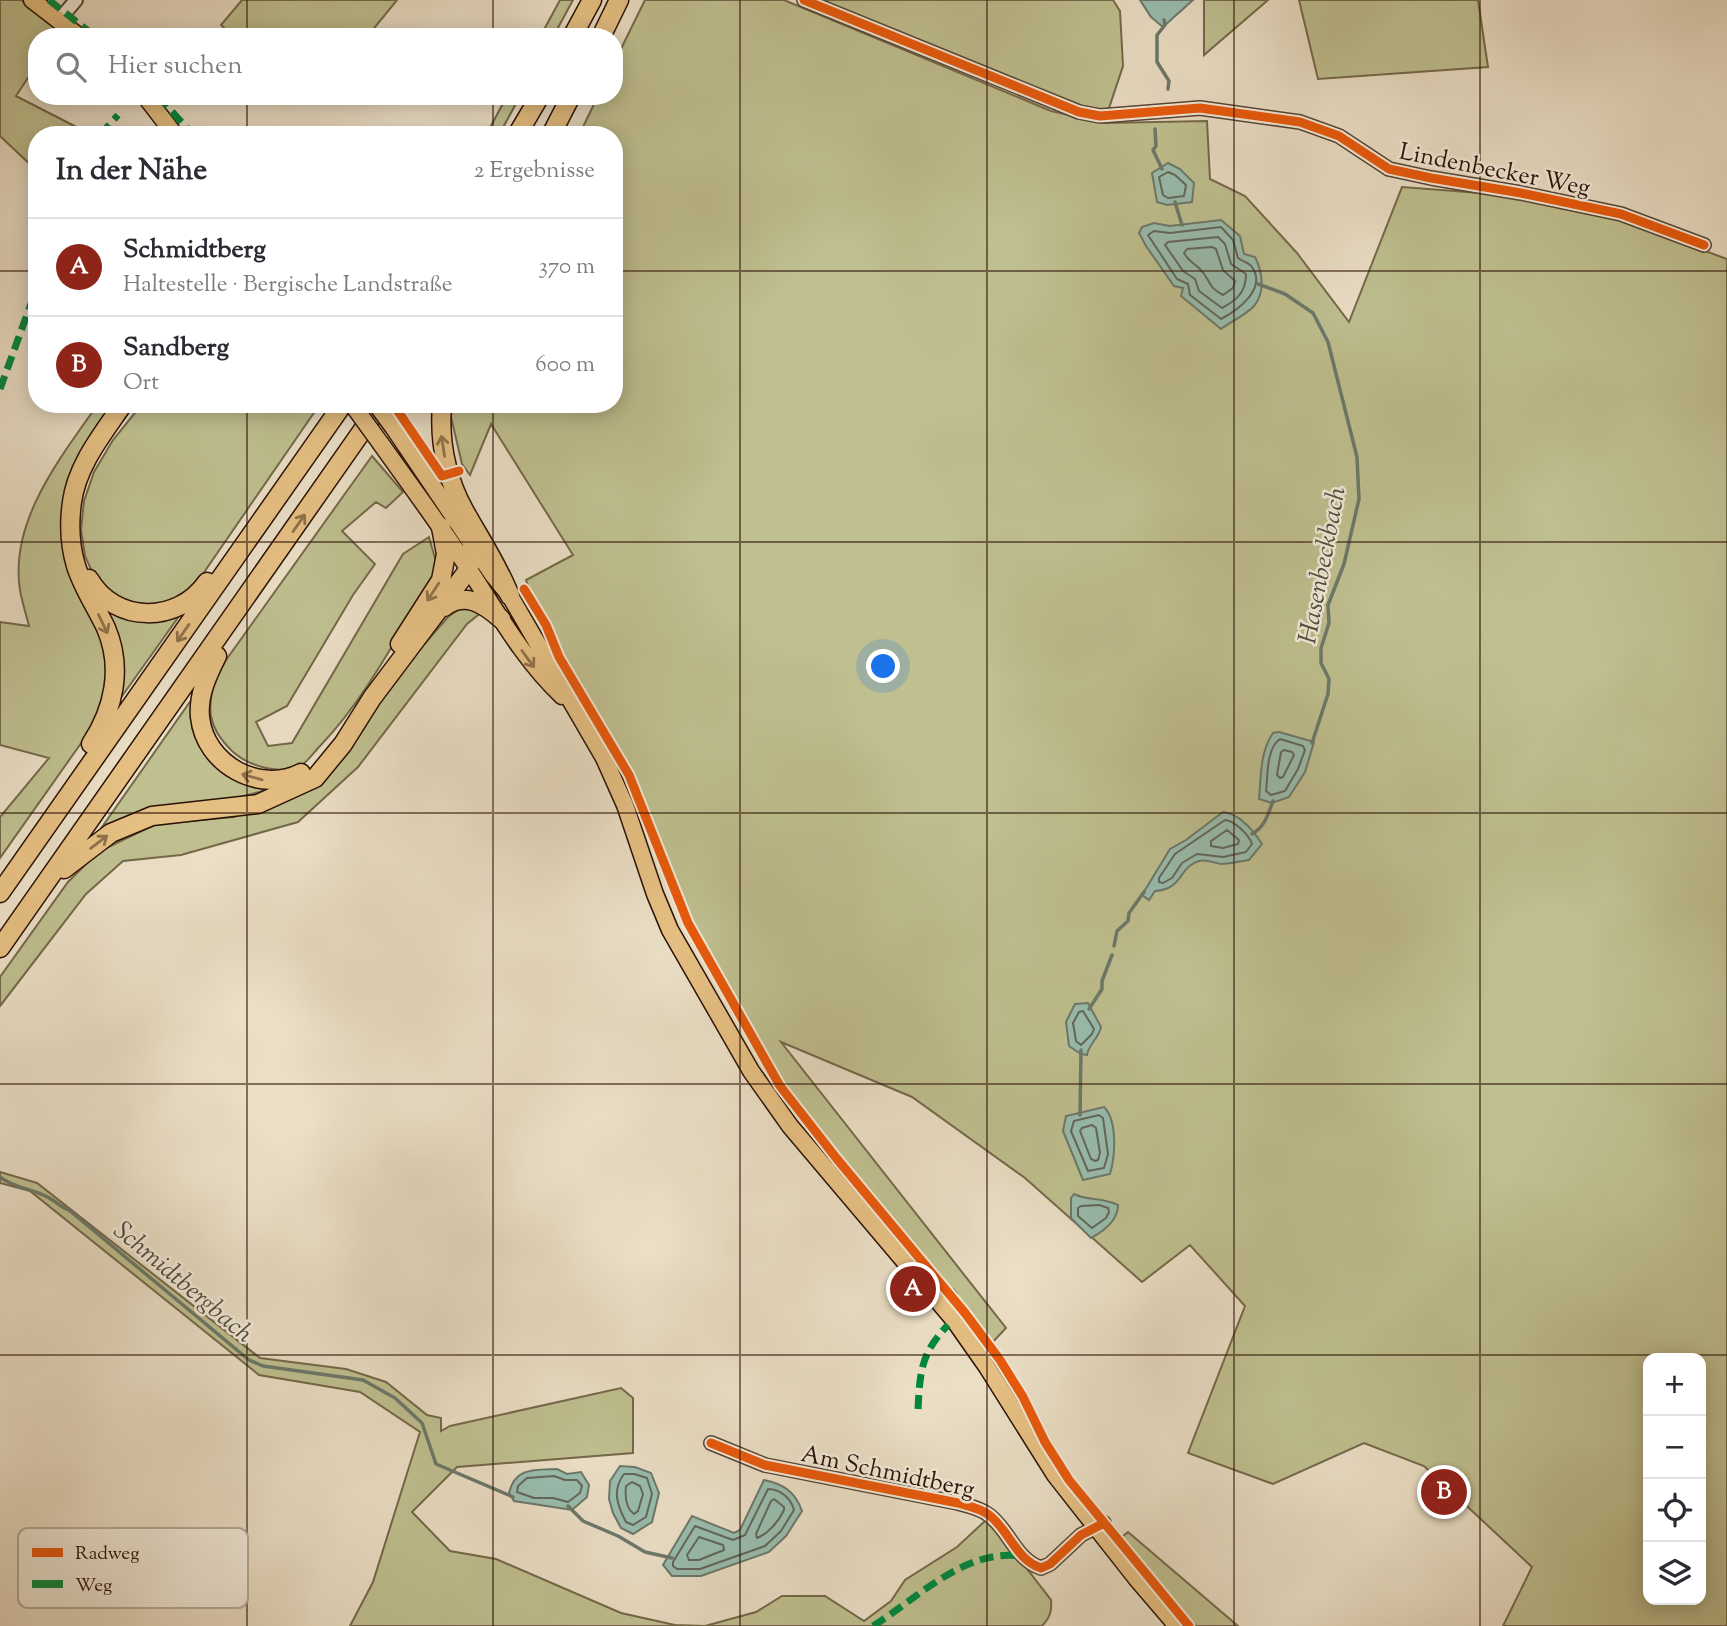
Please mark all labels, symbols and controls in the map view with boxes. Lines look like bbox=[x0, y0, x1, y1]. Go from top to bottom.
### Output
search box bbox=[28, 28, 623, 105]
icon: search bbox=[52, 48, 90, 86]
text: Hier suchen bbox=[108, 48, 243, 85]
street label: Lindenbecker Weg bbox=[1396, 136, 1593, 206]
text: In der Nähe bbox=[56, 150, 207, 193]
text: 2 Ergebnisse bbox=[474, 155, 595, 188]
text: Schmidtberg bbox=[123, 232, 266, 269]
text: A bbox=[70, 251, 88, 284]
text: 370 m bbox=[539, 251, 595, 284]
text: Haltestelle · Bergische Landstraße bbox=[123, 269, 453, 302]
text: Sandberg bbox=[123, 330, 229, 367]
text: B bbox=[72, 349, 86, 382]
text: 600 m bbox=[535, 349, 595, 382]
text: Ort bbox=[123, 367, 159, 400]
one-way arrow bbox=[436, 435, 449, 458]
water label: Hasenbeckbach bbox=[1290, 483, 1357, 647]
one-way arrow bbox=[292, 514, 306, 533]
one-way arrow bbox=[426, 582, 440, 602]
one-way arrow bbox=[96, 613, 110, 634]
one-way arrow bbox=[176, 623, 190, 642]
one-way arrow bbox=[520, 649, 535, 668]
your location bbox=[866, 649, 900, 683]
one-way arrow bbox=[241, 770, 264, 783]
one-way arrow bbox=[89, 835, 108, 849]
water label: Schmidtbergbach bbox=[104, 1213, 261, 1353]
pin: A bbox=[890, 1263, 936, 1315]
map controls bbox=[1643, 1353, 1706, 1605]
button: + bbox=[1643, 1353, 1706, 1416]
button: − bbox=[1643, 1416, 1706, 1479]
street label: Am Schmidtberg bbox=[798, 1438, 978, 1508]
pin: B bbox=[1421, 1466, 1467, 1518]
button: locate bbox=[1643, 1479, 1706, 1542]
legend bbox=[18, 1528, 248, 1608]
text: Radweg bbox=[75, 1541, 139, 1568]
button: layers bbox=[1643, 1542, 1706, 1605]
text: Weg bbox=[75, 1573, 112, 1600]

